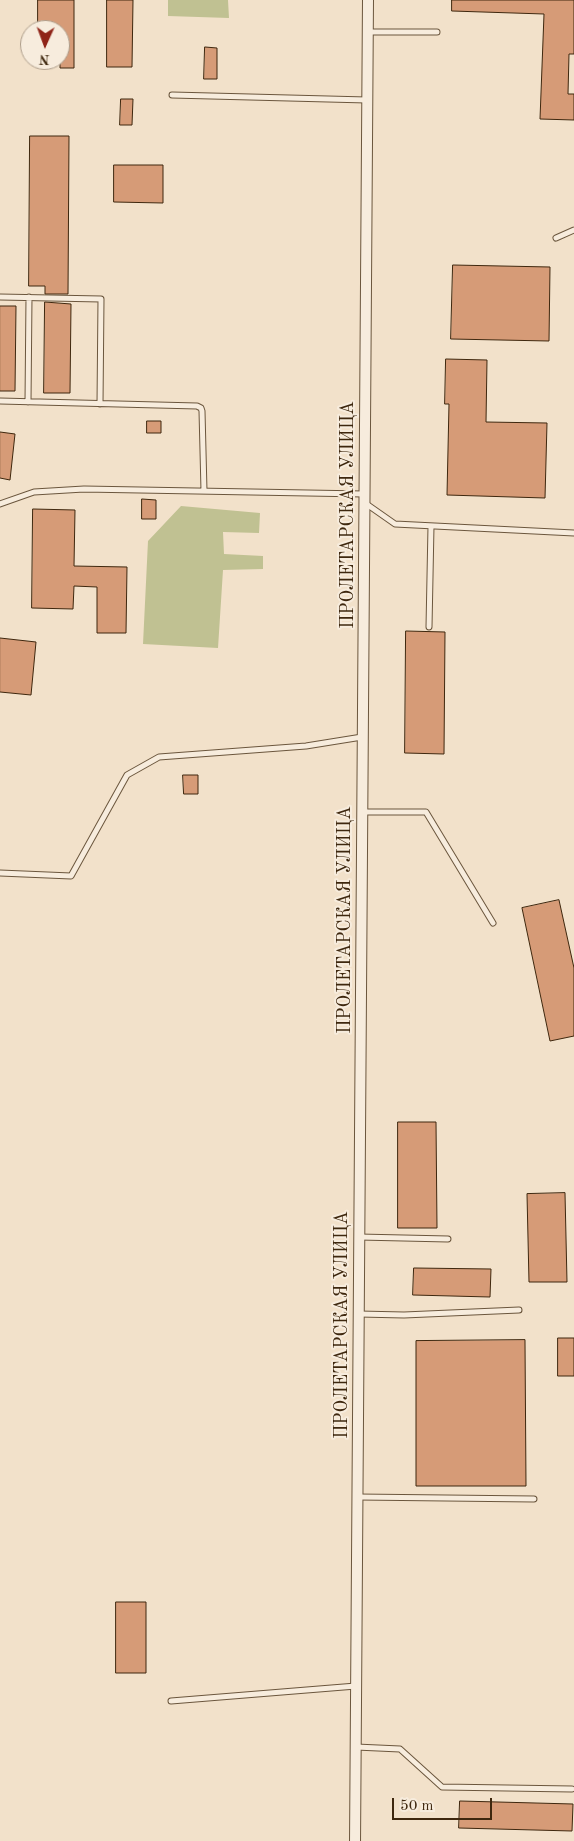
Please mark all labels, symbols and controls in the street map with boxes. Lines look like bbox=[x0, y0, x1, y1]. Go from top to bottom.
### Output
north arrow bbox=[20, 20, 70, 70]
text: N bbox=[39, 52, 50, 66]
street label: ПРОЛЕТАРСКАЯ УЛИЦА bbox=[337, 401, 359, 629]
street label: ПРОЛЕТАРСКАЯ УЛИЦА bbox=[334, 806, 356, 1034]
street label: ПРОЛЕТАРСКАЯ УЛИЦА bbox=[331, 1211, 353, 1439]
scale bar bbox=[394, 1788, 494, 1820]
text: 50 m bbox=[400, 1799, 434, 1814]

